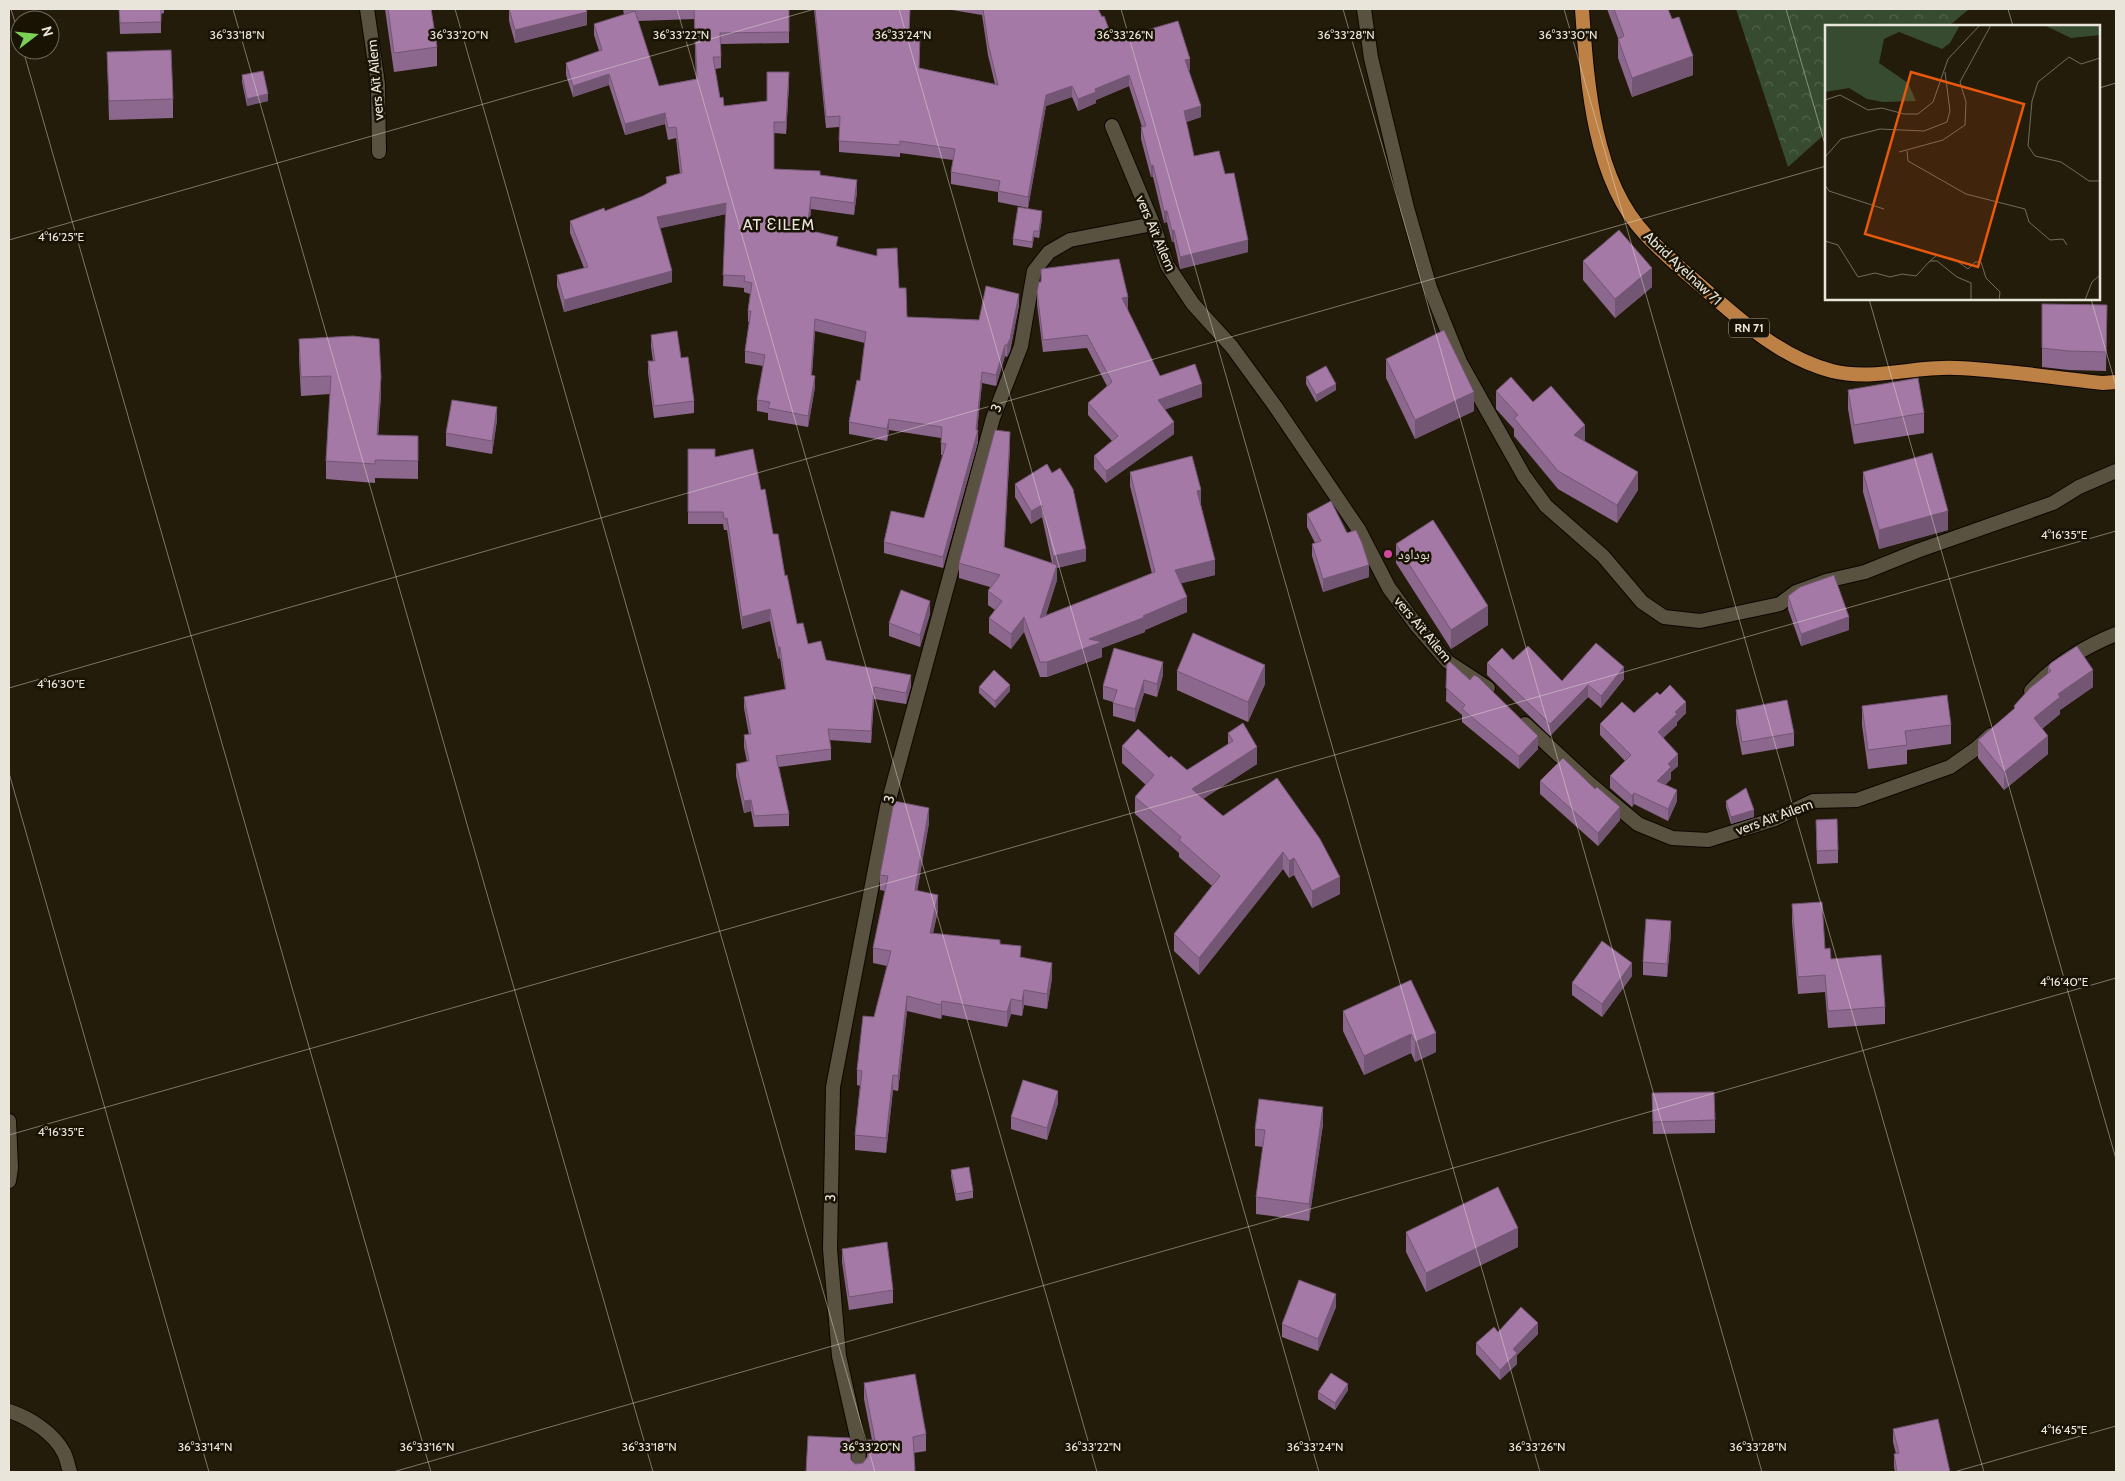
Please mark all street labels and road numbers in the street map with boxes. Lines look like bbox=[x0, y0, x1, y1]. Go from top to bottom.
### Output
street label: vers Aït Aïlem bbox=[363, 39, 387, 121]
street label: vers Aït Aïlem bbox=[1132, 192, 1180, 274]
street label: Abrid Aɣelnaw 71 bbox=[1640, 227, 1726, 309]
road number: RN 71 bbox=[1729, 318, 1769, 338]
street label: 3 bbox=[986, 401, 1006, 415]
street label: vers Aït Aïlem bbox=[1390, 592, 1456, 666]
street label: 3 bbox=[879, 793, 899, 805]
street label: vers Aït Aïlem bbox=[1733, 795, 1815, 839]
street label: 3 bbox=[821, 1194, 839, 1202]

